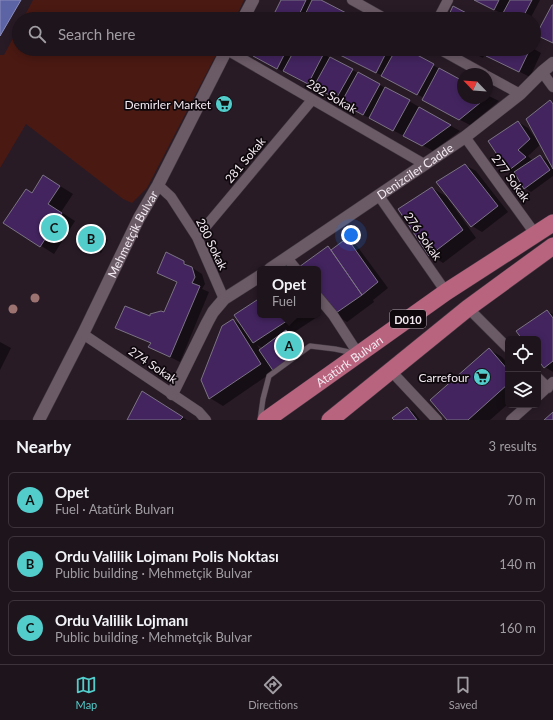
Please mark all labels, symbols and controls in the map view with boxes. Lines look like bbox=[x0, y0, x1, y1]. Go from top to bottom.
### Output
search box bbox=[12, 12, 541, 56]
icon: search bbox=[26, 23, 48, 45]
text: Search here bbox=[58, 25, 135, 43]
north arrow bbox=[457, 68, 493, 104]
street label: 282 Sokak bbox=[304, 76, 361, 117]
supermarket icon: Demirler Market bbox=[214, 94, 234, 114]
place label: Demirler Market bbox=[125, 97, 212, 112]
street label: 281 Sokak bbox=[221, 133, 269, 186]
street label: Denizciler Cadde bbox=[374, 140, 456, 202]
street label: 277 Sokak bbox=[489, 151, 534, 206]
street label: Mehmetçik Bulvar bbox=[104, 187, 161, 280]
street label: 276 Sokak bbox=[401, 209, 446, 264]
pin: C bbox=[41, 213, 67, 243]
street label: 280 Sokak bbox=[193, 216, 231, 273]
pin: B bbox=[78, 224, 104, 254]
your location bbox=[341, 225, 361, 245]
popup bbox=[257, 266, 321, 318]
text: Opet bbox=[272, 275, 306, 293]
text: Fuel bbox=[272, 293, 296, 309]
road number: D010 bbox=[390, 310, 426, 328]
pin: A bbox=[276, 331, 302, 361]
street label: Atatürk Bulvarı bbox=[313, 332, 386, 390]
map controls bbox=[505, 336, 541, 408]
button: locate bbox=[505, 336, 541, 372]
street label: 274 Sokak bbox=[126, 343, 181, 387]
supermarket icon: Carrefour bbox=[472, 367, 492, 387]
place label: Carrefour bbox=[418, 370, 470, 385]
button: layers bbox=[505, 372, 541, 408]
text: Nearby bbox=[16, 436, 71, 457]
text: 3 results bbox=[489, 438, 537, 454]
text: Opet bbox=[55, 483, 89, 501]
text: A bbox=[25, 492, 35, 508]
text: 70 m bbox=[507, 492, 536, 508]
text: Fuel · Atatürk Bulvarı bbox=[55, 501, 174, 517]
text: Ordu Valilik Lojmanı Polis Noktası bbox=[55, 547, 279, 565]
text: B bbox=[26, 556, 34, 572]
text: 140 m bbox=[499, 556, 536, 572]
text: Public building · Mehmetçik Bulvar bbox=[55, 565, 252, 581]
text: Ordu Valilik Lojmanı bbox=[55, 611, 188, 629]
text: C bbox=[26, 620, 34, 636]
text: 160 m bbox=[499, 620, 536, 636]
text: Public building · Mehmetçik Bulvar bbox=[55, 629, 252, 645]
tab: Map bbox=[75, 674, 97, 711]
tab: Directions bbox=[248, 674, 298, 711]
tab: Saved bbox=[449, 674, 478, 711]

